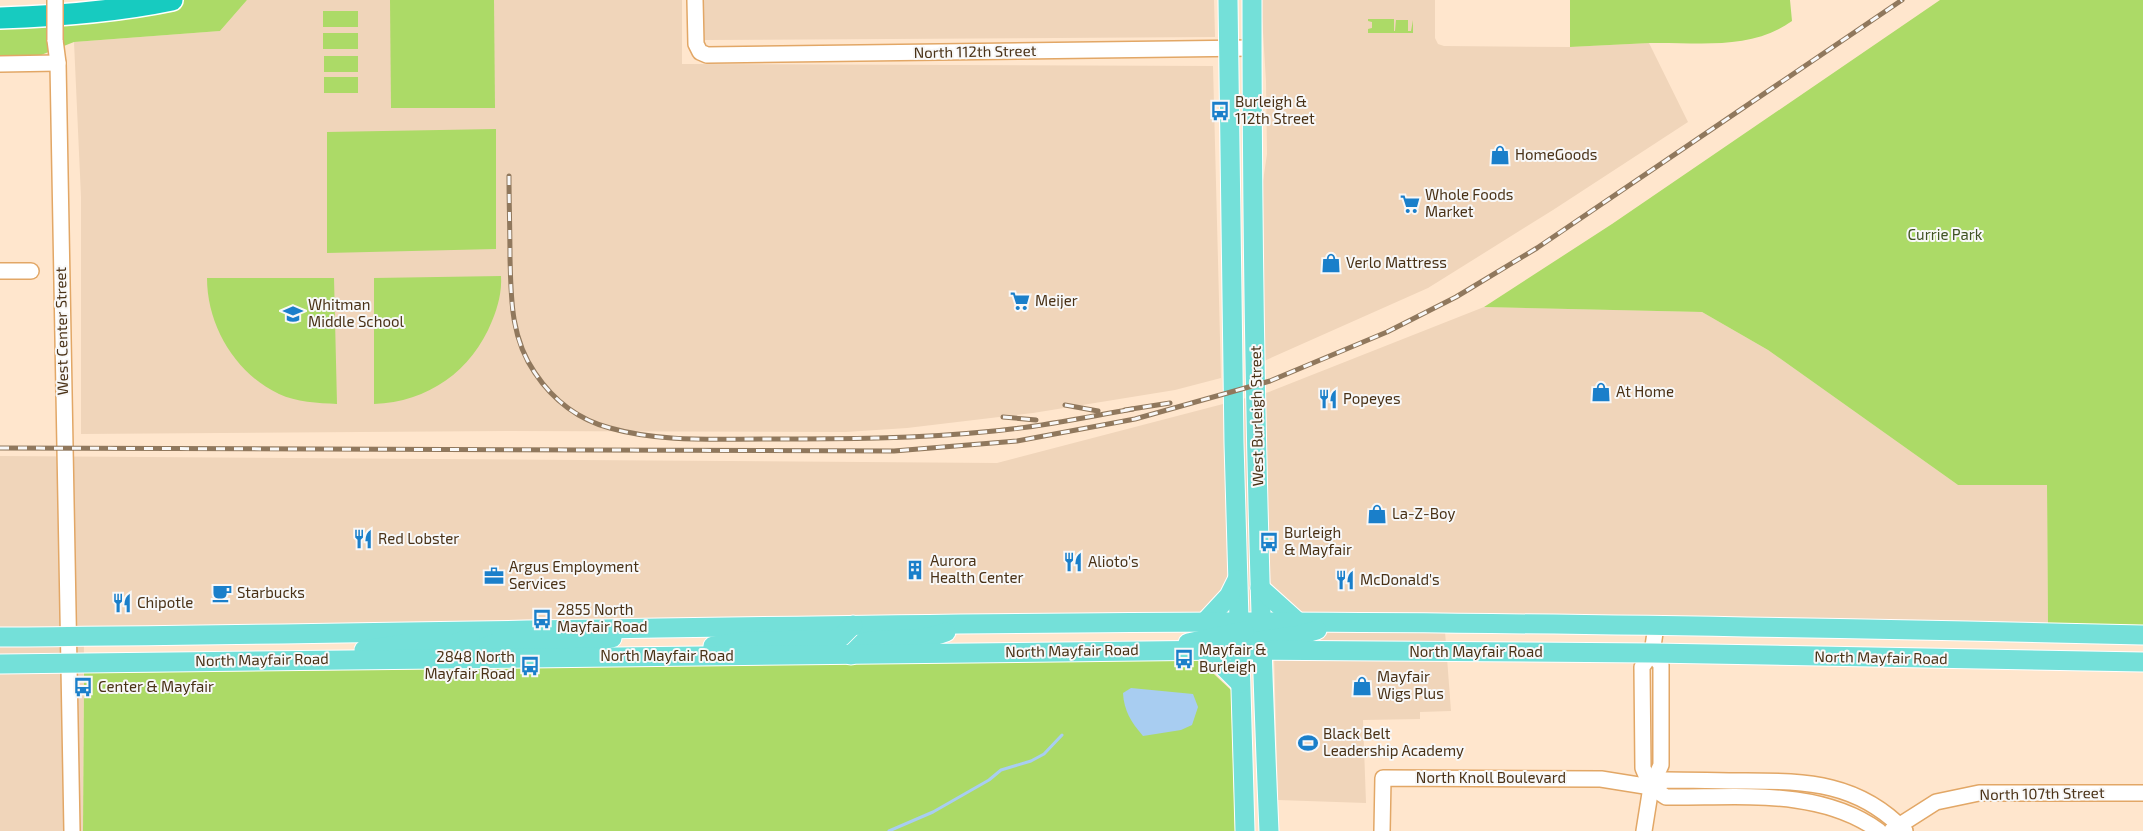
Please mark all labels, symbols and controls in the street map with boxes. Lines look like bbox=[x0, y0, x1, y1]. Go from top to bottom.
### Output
street label: North 112th Street bbox=[913, 41, 1037, 61]
place label: Burleigh & 112th Street bbox=[1235, 92, 1315, 127]
bus stop icon: Burleigh & 112th Street bbox=[1209, 100, 1231, 122]
shop icon: HomeGoods bbox=[1489, 144, 1511, 166]
place label: HomeGoods bbox=[1515, 145, 1597, 163]
place label: Whole Foods Market bbox=[1425, 185, 1513, 220]
supermarket icon: Whole Foods Market bbox=[1399, 193, 1421, 215]
park label: Currie Park bbox=[1908, 225, 1983, 243]
shop icon: Verlo Mattress bbox=[1320, 252, 1342, 274]
place label: Verlo Mattress bbox=[1346, 253, 1447, 271]
street label: West Center Street bbox=[51, 266, 71, 395]
supermarket icon: Meijer bbox=[1009, 290, 1031, 312]
place label: Meijer bbox=[1035, 291, 1078, 310]
place label: Whitman Middle School bbox=[308, 295, 404, 330]
school or university icon: Whitman Middle School bbox=[282, 303, 304, 325]
street label: West Burleigh Street bbox=[1246, 345, 1266, 487]
shop icon: At Home bbox=[1590, 381, 1612, 403]
place label: At Home bbox=[1616, 382, 1674, 400]
restaurant icon: Popeyes bbox=[1317, 388, 1339, 410]
place label: Popeyes bbox=[1343, 389, 1401, 407]
shop icon: La-Z-Boy bbox=[1366, 503, 1388, 525]
place label: La-Z-Boy bbox=[1392, 504, 1456, 522]
place label: Burleigh & Mayfair bbox=[1284, 523, 1352, 558]
restaurant icon: Red Lobster bbox=[352, 528, 374, 550]
place label: Red Lobster bbox=[378, 529, 459, 547]
bus stop icon: Burleigh & Mayfair bbox=[1258, 531, 1280, 553]
place label: Aurora Health Center bbox=[930, 551, 1024, 586]
restaurant icon: Alioto's bbox=[1062, 551, 1084, 573]
place label: Alioto's bbox=[1088, 552, 1139, 570]
place label: Argus Employment Services bbox=[509, 557, 639, 592]
building icon: Aurora Health Center bbox=[904, 559, 926, 581]
office icon: Argus Employment Services bbox=[483, 565, 505, 587]
restaurant icon: McDonald's bbox=[1334, 569, 1356, 591]
place label: McDonald's bbox=[1360, 570, 1440, 588]
cafe icon: Starbucks bbox=[211, 582, 233, 604]
place label: Starbucks bbox=[237, 583, 305, 601]
restaurant icon: Chipotle bbox=[111, 592, 133, 614]
place label: Chipotle bbox=[137, 593, 193, 611]
place label: 2855 North Mayfair Road bbox=[557, 600, 648, 635]
bus stop icon: 2855 North Mayfair Road bbox=[531, 608, 553, 630]
street label: North Mayfair Road bbox=[1005, 640, 1139, 660]
place label: Mayfair & Burleigh bbox=[1199, 640, 1267, 675]
street label: North Mayfair Road bbox=[1409, 642, 1543, 660]
street label: North Mayfair Road bbox=[600, 646, 734, 664]
place label: 2848 North Mayfair Road bbox=[424, 647, 515, 682]
street label: North Mayfair Road bbox=[1814, 647, 1948, 667]
bus stop icon: Mayfair & Burleigh bbox=[1173, 648, 1195, 670]
street label: North Mayfair Road bbox=[195, 649, 329, 669]
bus stop icon: 2848 North Mayfair Road bbox=[519, 655, 541, 677]
place label: Mayfair Wigs Plus bbox=[1377, 667, 1444, 702]
shop icon: Mayfair Wigs Plus bbox=[1351, 675, 1373, 697]
bus stop icon: Center & Mayfair bbox=[72, 676, 94, 698]
place label: Center & Mayfair bbox=[98, 677, 214, 695]
place label: Black Belt Leadership Academy bbox=[1323, 724, 1464, 759]
sports icon: Black Belt Leadership Academy bbox=[1297, 732, 1319, 754]
street label: North Knoll Boulevard bbox=[1416, 768, 1566, 786]
street label: North 107th Street bbox=[1979, 783, 2105, 803]

